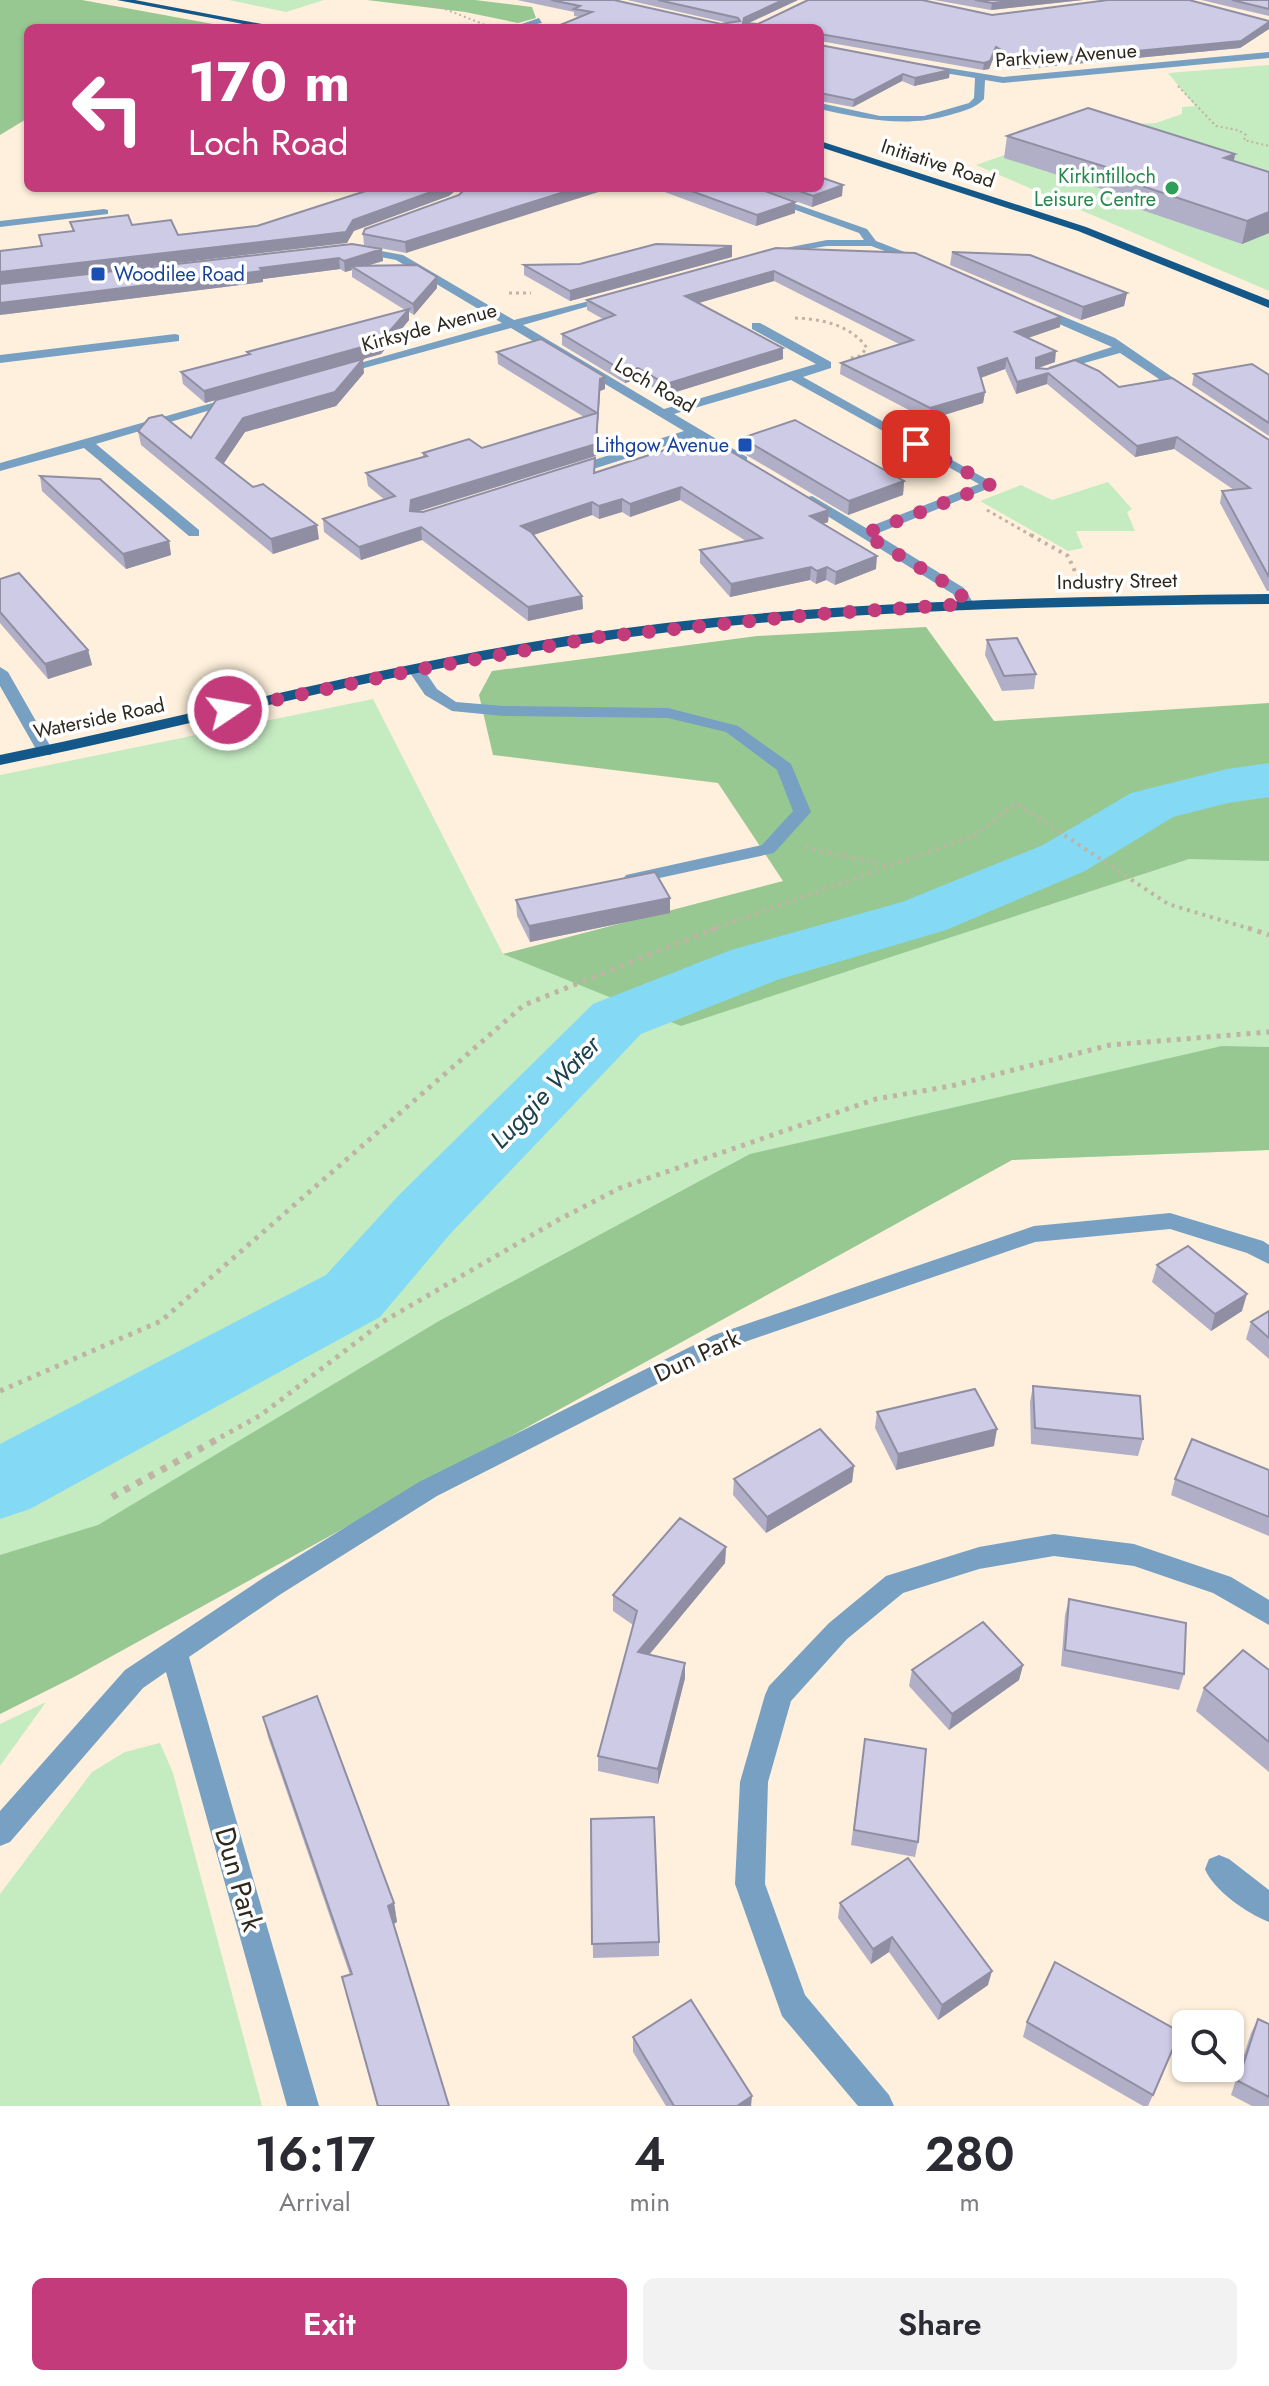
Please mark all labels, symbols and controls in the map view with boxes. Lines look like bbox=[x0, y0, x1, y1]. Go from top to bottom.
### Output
street label: Parkview Avenue bbox=[994, 36, 1138, 75]
text: 170 m bbox=[188, 41, 350, 122]
icon: left bbox=[56, 56, 160, 160]
text: Loch Road bbox=[188, 116, 348, 168]
street label: Initiative Road bbox=[877, 131, 999, 196]
place label: Kirkintilloch Leisure Centre bbox=[1034, 162, 1156, 214]
marker: Kirkintilloch Leisure Centre bbox=[1163, 179, 1181, 197]
place label: Woodilee Road bbox=[114, 260, 245, 289]
marker: Woodilee Road bbox=[89, 265, 107, 283]
street label: Kirksyde Avenue bbox=[358, 295, 500, 359]
street label: Loch Road bbox=[609, 351, 701, 420]
pin bbox=[882, 410, 950, 478]
icon: arrive bbox=[894, 422, 938, 466]
place label: Lithgow Avenue bbox=[596, 431, 729, 460]
marker: Lithgow Avenue bbox=[736, 436, 754, 454]
street label: Industry Street bbox=[1057, 566, 1178, 597]
position arrow bbox=[186, 668, 270, 752]
street label: Waterside Road bbox=[31, 690, 167, 747]
water label: Luggie Water bbox=[481, 1026, 610, 1157]
street label: Dun Park bbox=[648, 1320, 746, 1391]
street label: Dun Park bbox=[204, 1822, 273, 1937]
map controls bbox=[1172, 2010, 1244, 2082]
button: search bbox=[1172, 2010, 1244, 2082]
text: 16:17 bbox=[254, 2120, 375, 2189]
text: 4 bbox=[634, 2120, 666, 2189]
text: 280 bbox=[925, 2120, 1015, 2189]
text: Arrival bbox=[279, 2183, 351, 2221]
text: min bbox=[630, 2183, 670, 2221]
text: m bbox=[959, 2183, 980, 2221]
button: Exit bbox=[32, 2278, 627, 2370]
button: Share bbox=[643, 2278, 1237, 2370]

